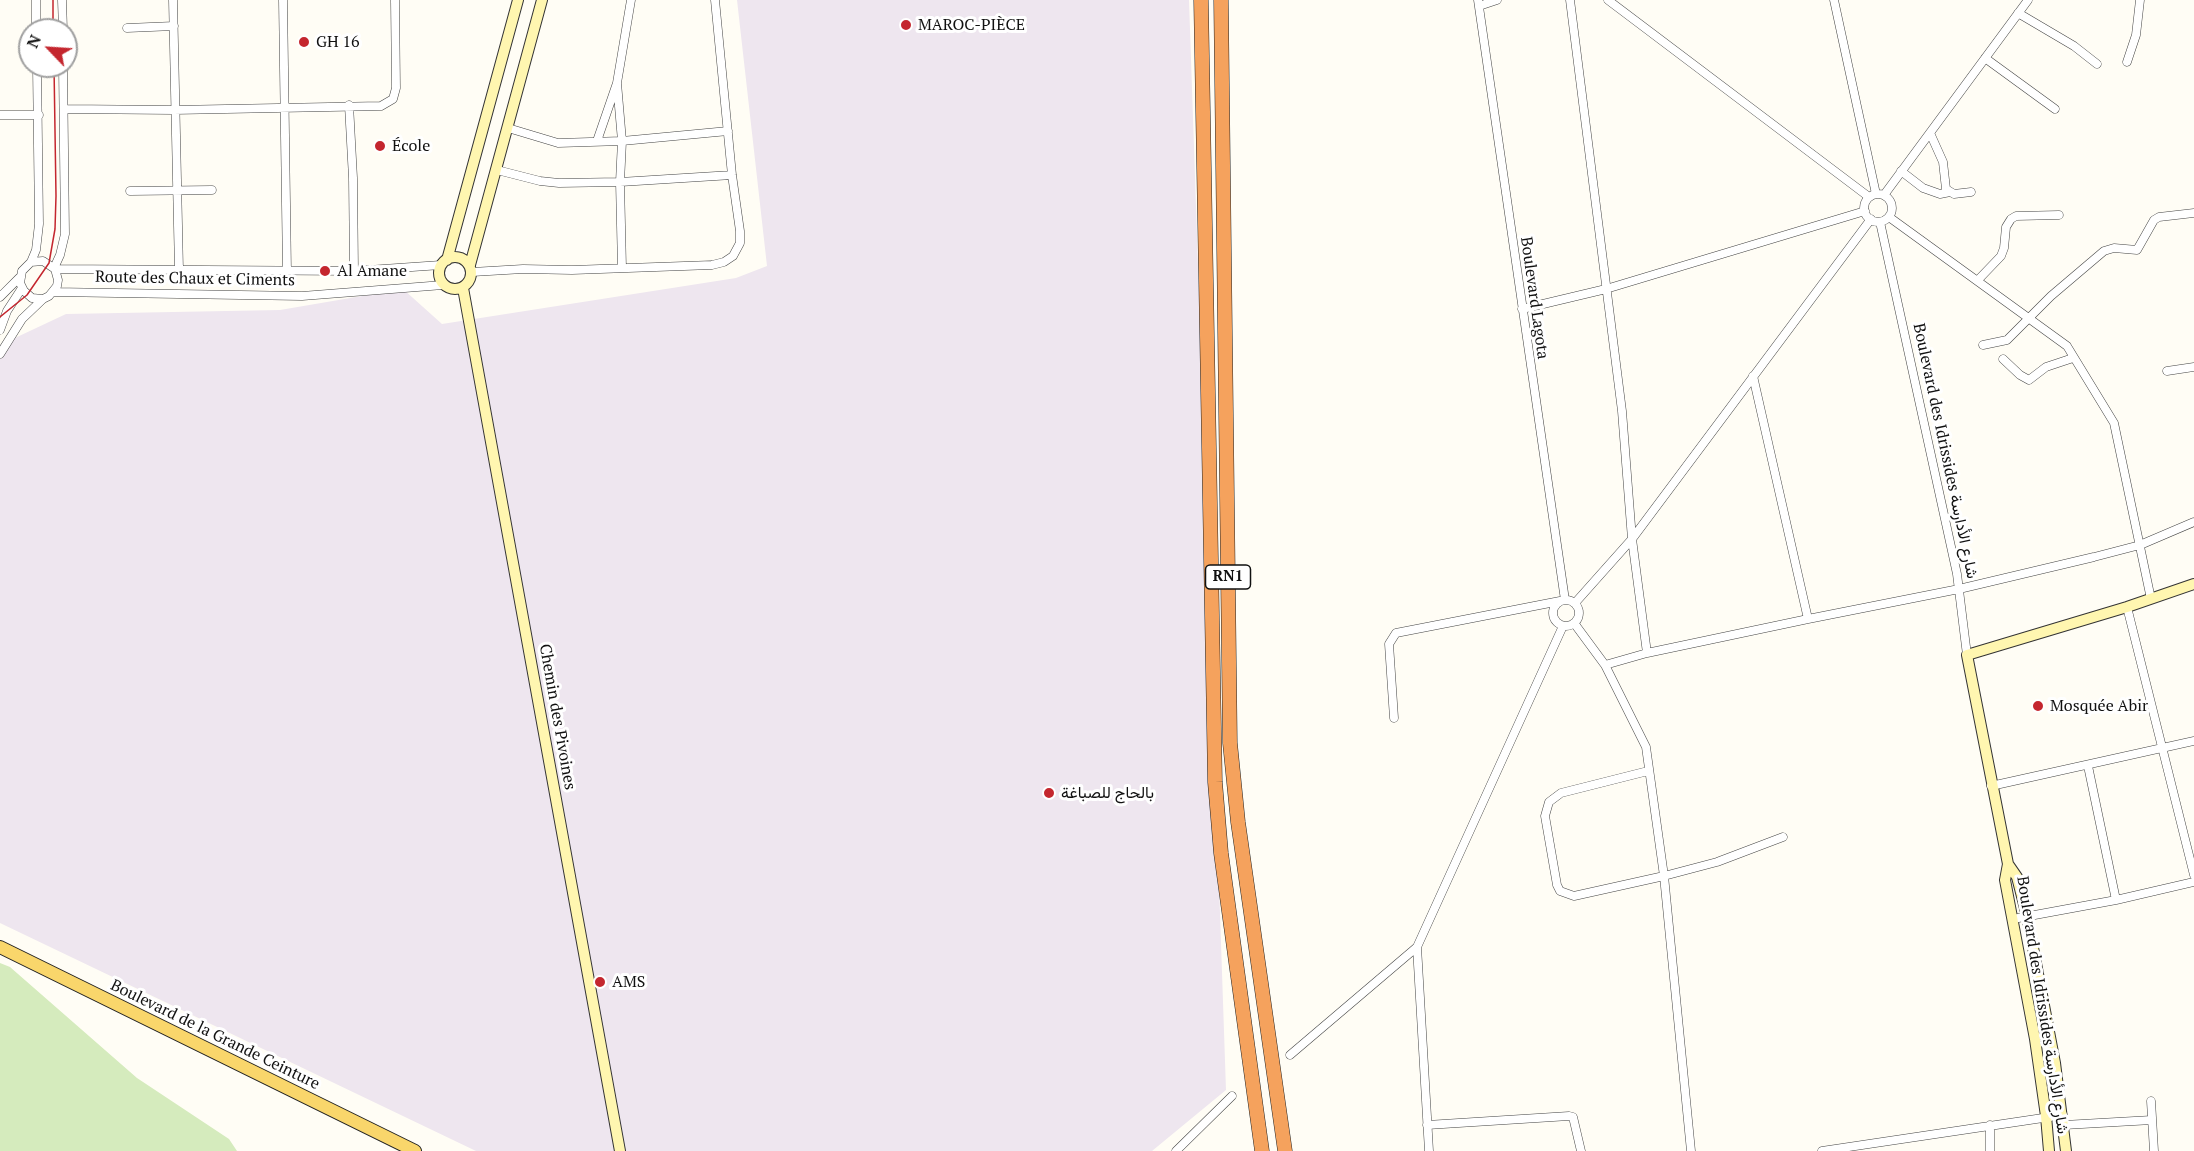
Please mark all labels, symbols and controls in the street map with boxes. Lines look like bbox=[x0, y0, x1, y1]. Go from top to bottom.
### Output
place label: MAROC-PIÈCE bbox=[918, 15, 1025, 35]
north arrow bbox=[18, 18, 78, 78]
marker: MAROC-PIÈCE bbox=[899, 18, 913, 32]
text: N bbox=[21, 31, 46, 51]
place label: GH 16 bbox=[316, 32, 360, 52]
marker: GH 16 bbox=[297, 35, 311, 49]
place label: École bbox=[392, 136, 430, 156]
marker: École bbox=[373, 139, 387, 153]
street label: Boulevard Lagota bbox=[1516, 236, 1552, 360]
place label: Al Amane bbox=[337, 261, 407, 281]
marker: Al Amane bbox=[318, 264, 332, 278]
street label: Route des Chaux et Ciments bbox=[95, 268, 295, 290]
street label: Boulevard des Idrissides شارع الأدارسة bbox=[1909, 322, 1981, 580]
road number: RN1 bbox=[1206, 565, 1250, 589]
street label: Chemin des Pivoines bbox=[535, 643, 579, 791]
place label: Mosquée Abir bbox=[2050, 696, 2148, 716]
marker: Mosquée Abir bbox=[2031, 699, 2045, 713]
place label: بالحاج للصباغة bbox=[1061, 783, 1154, 803]
marker: بالحاج للصباغة bbox=[1042, 786, 1056, 800]
street label: Boulevard des Idrissides شارع الأدارسة bbox=[2012, 875, 2072, 1135]
place label: AMS bbox=[612, 972, 645, 992]
marker: AMS bbox=[593, 975, 607, 989]
street label: Boulevard de la Grande Ceinture bbox=[107, 976, 323, 1094]

